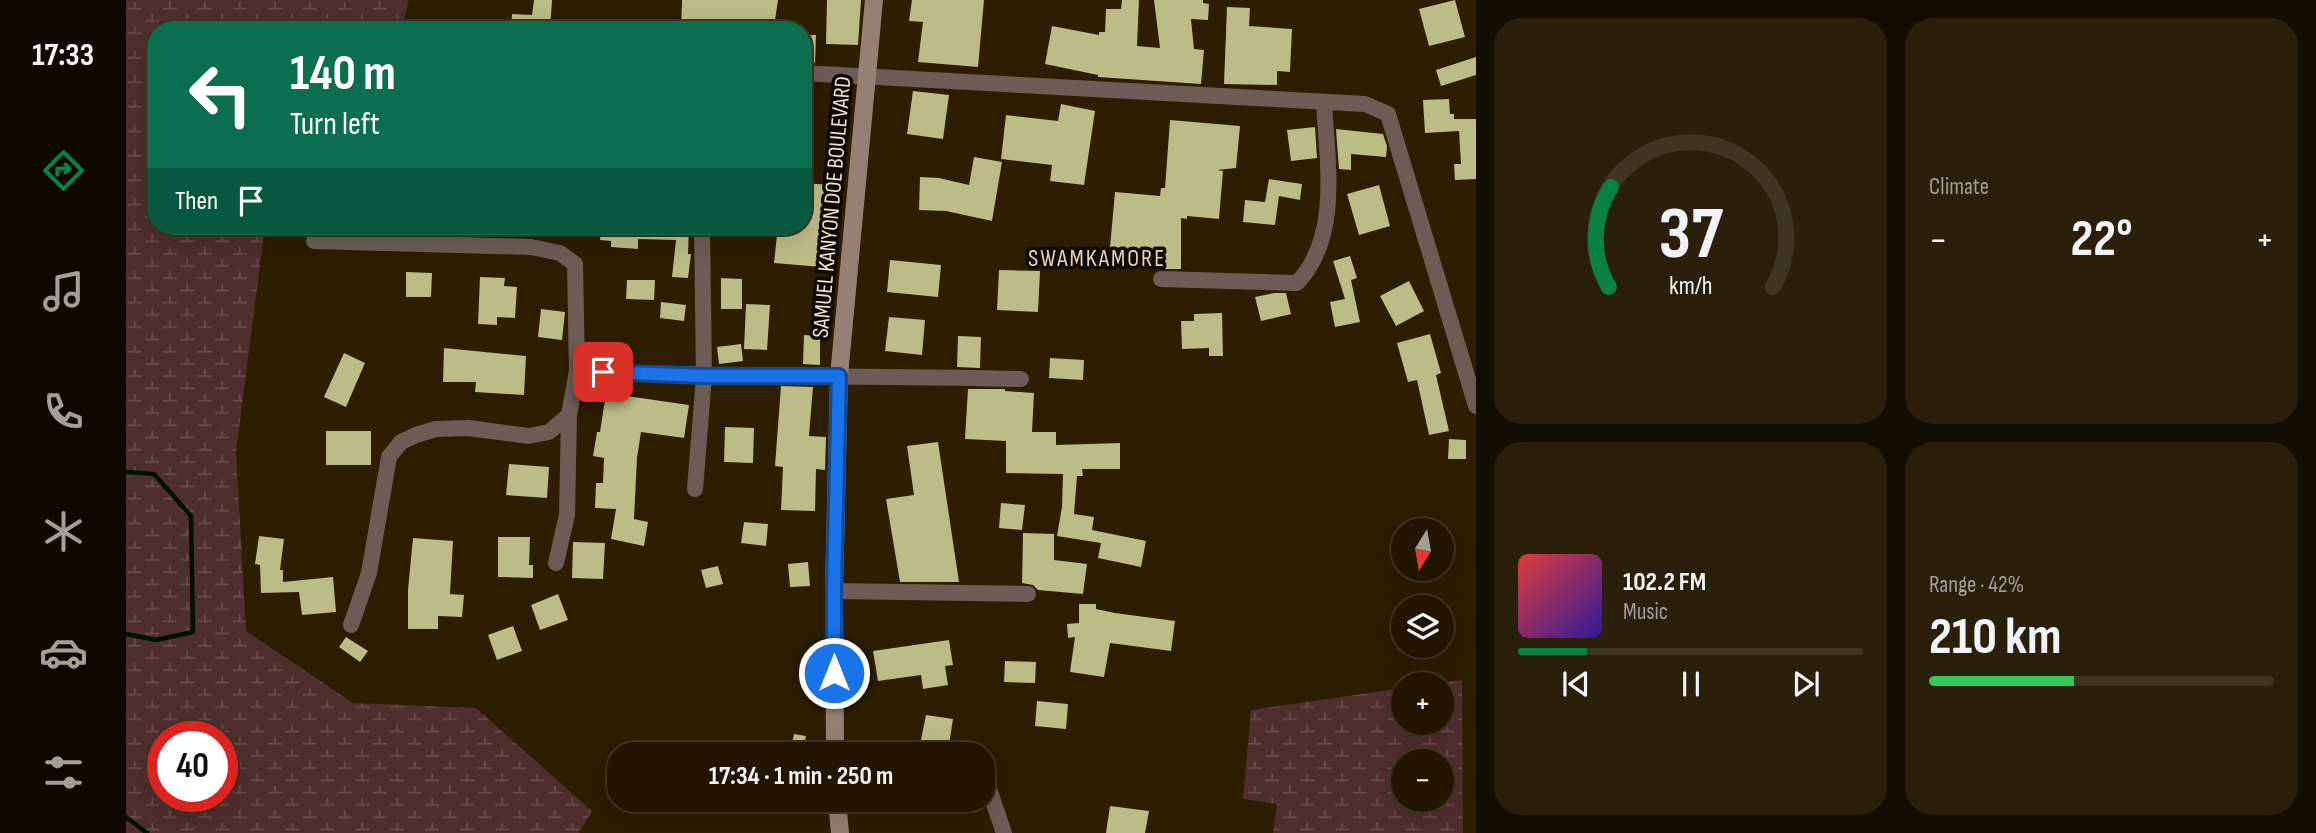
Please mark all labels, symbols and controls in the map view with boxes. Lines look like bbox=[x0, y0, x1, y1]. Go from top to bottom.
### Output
text: 17:33 bbox=[32, 36, 94, 75]
text: 140 m bbox=[290, 45, 396, 104]
icon: left bbox=[175, 49, 266, 140]
street label: SAMUEL KANYON DOE BOULEVARD bbox=[807, 75, 857, 339]
text: Turn left bbox=[290, 105, 380, 144]
icon: directions bbox=[39, 146, 88, 195]
text: Climate bbox=[1929, 173, 1989, 201]
icon: arrive bbox=[232, 182, 270, 220]
text: Then bbox=[175, 186, 218, 217]
text: 37 bbox=[1658, 191, 1723, 279]
text: 22° bbox=[2070, 208, 2133, 271]
text: − bbox=[1929, 218, 1948, 263]
text: + bbox=[2255, 218, 2274, 263]
district label: SWAMKAMORE bbox=[1028, 244, 1166, 273]
icon: music bbox=[39, 267, 88, 316]
text: km/h bbox=[1669, 271, 1712, 302]
pin bbox=[573, 342, 633, 402]
icon: arrive bbox=[584, 353, 622, 391]
icon: phone bbox=[39, 387, 88, 436]
icon: climate bbox=[39, 507, 88, 556]
north arrow bbox=[1391, 518, 1454, 581]
map controls bbox=[1391, 518, 1454, 812]
text: 102.2 FM bbox=[1623, 567, 1706, 598]
text: Range · 42% bbox=[1929, 571, 2024, 599]
button: layers bbox=[1391, 595, 1454, 658]
text: Music bbox=[1623, 598, 1668, 626]
text: 210 km bbox=[1929, 606, 2062, 669]
icon: car bbox=[39, 628, 88, 677]
position arrow bbox=[797, 636, 871, 710]
icon: previous bbox=[1557, 665, 1595, 703]
icon: pause bbox=[1672, 665, 1710, 703]
icon: next bbox=[1787, 665, 1825, 703]
button: + bbox=[1391, 672, 1454, 735]
speed limit sign: 40 bbox=[147, 721, 238, 812]
icon: filters bbox=[39, 748, 88, 797]
button: − bbox=[1391, 749, 1454, 812]
text: 17:34 · 1 min · 250 m bbox=[709, 761, 893, 792]

